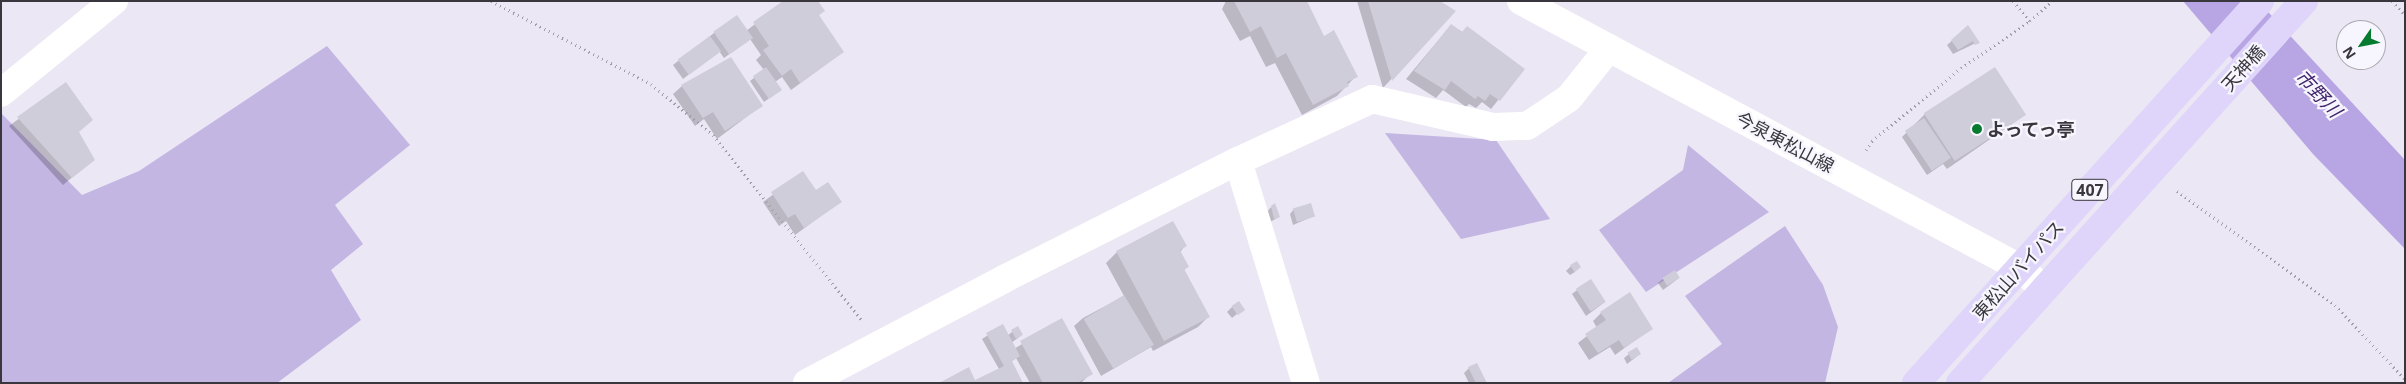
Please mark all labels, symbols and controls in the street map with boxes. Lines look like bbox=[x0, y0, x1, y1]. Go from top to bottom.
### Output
north arrow bbox=[2336, 20, 2386, 70]
street label: 天神橋 bbox=[2217, 41, 2269, 95]
text: N bbox=[2338, 43, 2360, 63]
water label: 市野川 bbox=[2290, 65, 2346, 123]
street label: 今泉東松山線 bbox=[1732, 107, 1838, 177]
place label: よってっ亭 bbox=[1987, 118, 2077, 140]
marker: よってっ亭 bbox=[1971, 123, 1983, 135]
road number: 407 bbox=[2071, 176, 2109, 204]
street label: 東松山バイパス bbox=[1968, 216, 2068, 324]

